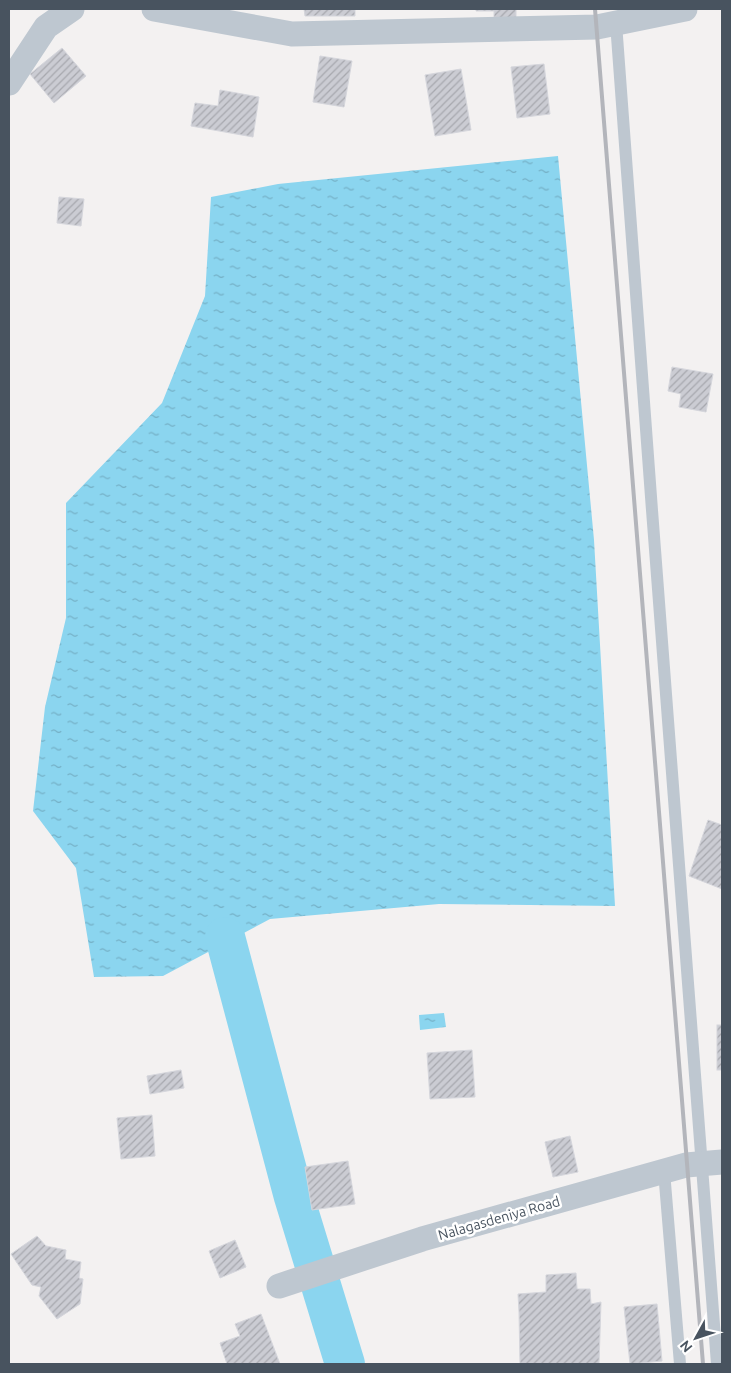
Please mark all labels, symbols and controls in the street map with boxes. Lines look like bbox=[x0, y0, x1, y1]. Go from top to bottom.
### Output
street label: Nalagasdeniya Road bbox=[436, 1193, 562, 1243]
north arrow bbox=[671, 1313, 721, 1363]
text: N bbox=[677, 1337, 696, 1356]

